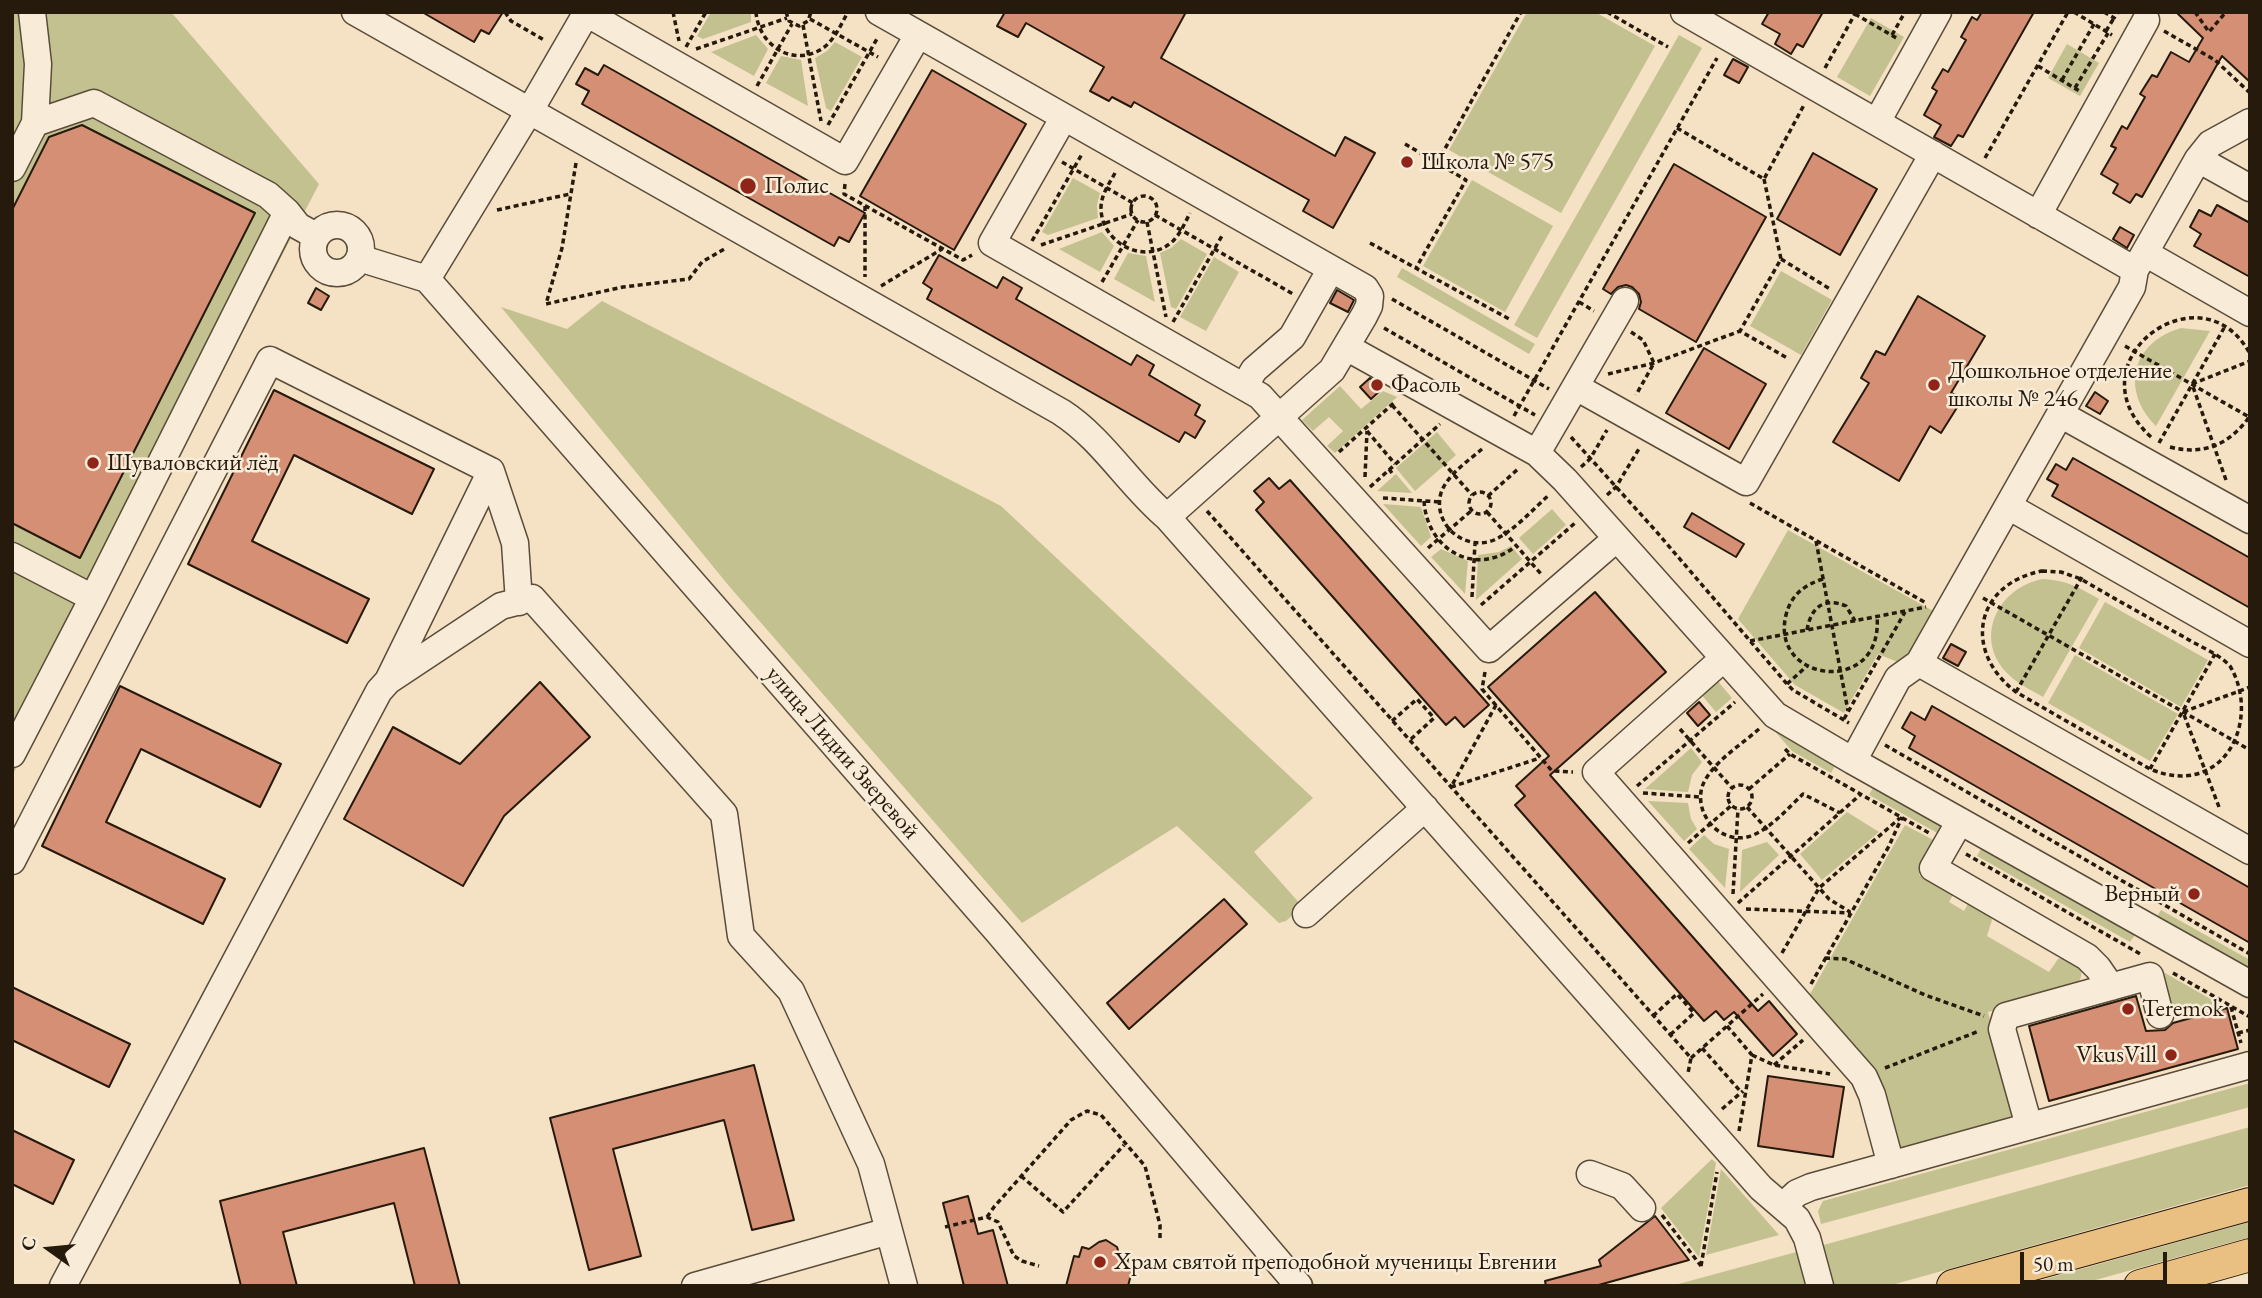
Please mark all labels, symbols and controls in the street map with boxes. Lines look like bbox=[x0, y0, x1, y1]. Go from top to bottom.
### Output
place label: Школа № 575 bbox=[1421, 148, 1554, 176]
marker: Школа № 575 bbox=[1399, 154, 1415, 170]
place label: Полис bbox=[764, 172, 829, 200]
marker: Полис bbox=[738, 176, 758, 196]
place label: Дошкольное отделение школы № 246 bbox=[1948, 357, 2172, 413]
place label: Фасоль bbox=[1391, 371, 1461, 399]
marker: Фасоль bbox=[1369, 377, 1385, 393]
marker: Дошкольное отделение школы № 246 bbox=[1926, 377, 1942, 393]
place label: Шуваловский лёд bbox=[107, 449, 279, 477]
marker: Шуваловский лёд bbox=[85, 455, 101, 471]
street label: улица Лидии Зверевой bbox=[759, 661, 925, 845]
place label: Верный bbox=[2104, 880, 2180, 908]
marker: Верный bbox=[2186, 886, 2202, 902]
place label: Teremok bbox=[2142, 995, 2224, 1023]
marker: Teremok bbox=[2120, 1001, 2136, 1017]
place label: VkusVill bbox=[2076, 1041, 2157, 1069]
marker: VkusVill bbox=[2163, 1047, 2179, 1063]
north arrow bbox=[14, 1214, 84, 1284]
text: С bbox=[14, 1234, 42, 1253]
scale bar bbox=[2024, 1238, 2171, 1282]
place label: Храм святой преподобной мученицы Евгении bbox=[1114, 1248, 1557, 1276]
text: 50 m bbox=[2033, 1250, 2074, 1277]
marker: Храм святой преподобной мученицы Евгении bbox=[1092, 1254, 1108, 1270]

